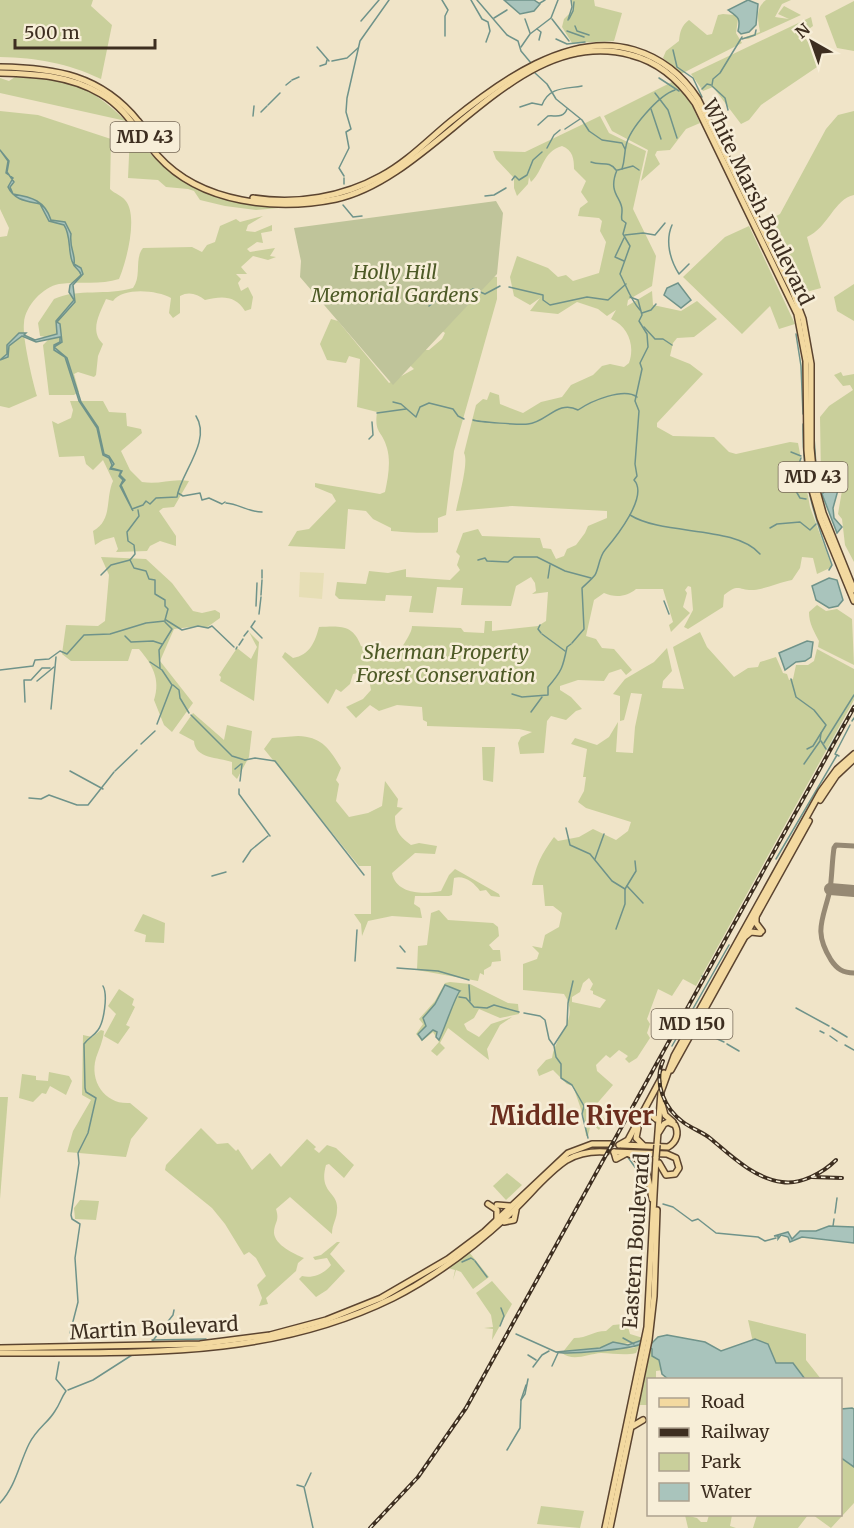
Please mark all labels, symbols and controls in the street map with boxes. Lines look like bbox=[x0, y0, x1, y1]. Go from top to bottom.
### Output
scale bar bbox=[15, 12, 154, 50]
north arrow bbox=[782, 12, 842, 72]
text: N bbox=[791, 19, 814, 42]
text: 500 m bbox=[24, 21, 80, 44]
street label: White Marsh Boulevard bbox=[697, 94, 819, 309]
road number: MD 43 bbox=[110, 122, 180, 152]
park label: Holly Hill Memorial Gardens bbox=[310, 259, 479, 307]
road number: MD 43 bbox=[778, 462, 848, 492]
park label: Sherman Property Forest Conservation bbox=[355, 639, 536, 687]
road number: MD 150 bbox=[652, 1009, 732, 1039]
district label: Middle River bbox=[490, 1099, 654, 1132]
street label: Eastern Boulevard bbox=[617, 1152, 654, 1330]
street label: Martin Boulevard bbox=[69, 1311, 239, 1344]
legend bbox=[647, 1378, 842, 1516]
text: Road bbox=[701, 1390, 745, 1413]
text: Railway bbox=[701, 1420, 770, 1443]
text: Park bbox=[701, 1450, 742, 1473]
text: Water bbox=[700, 1480, 752, 1503]

